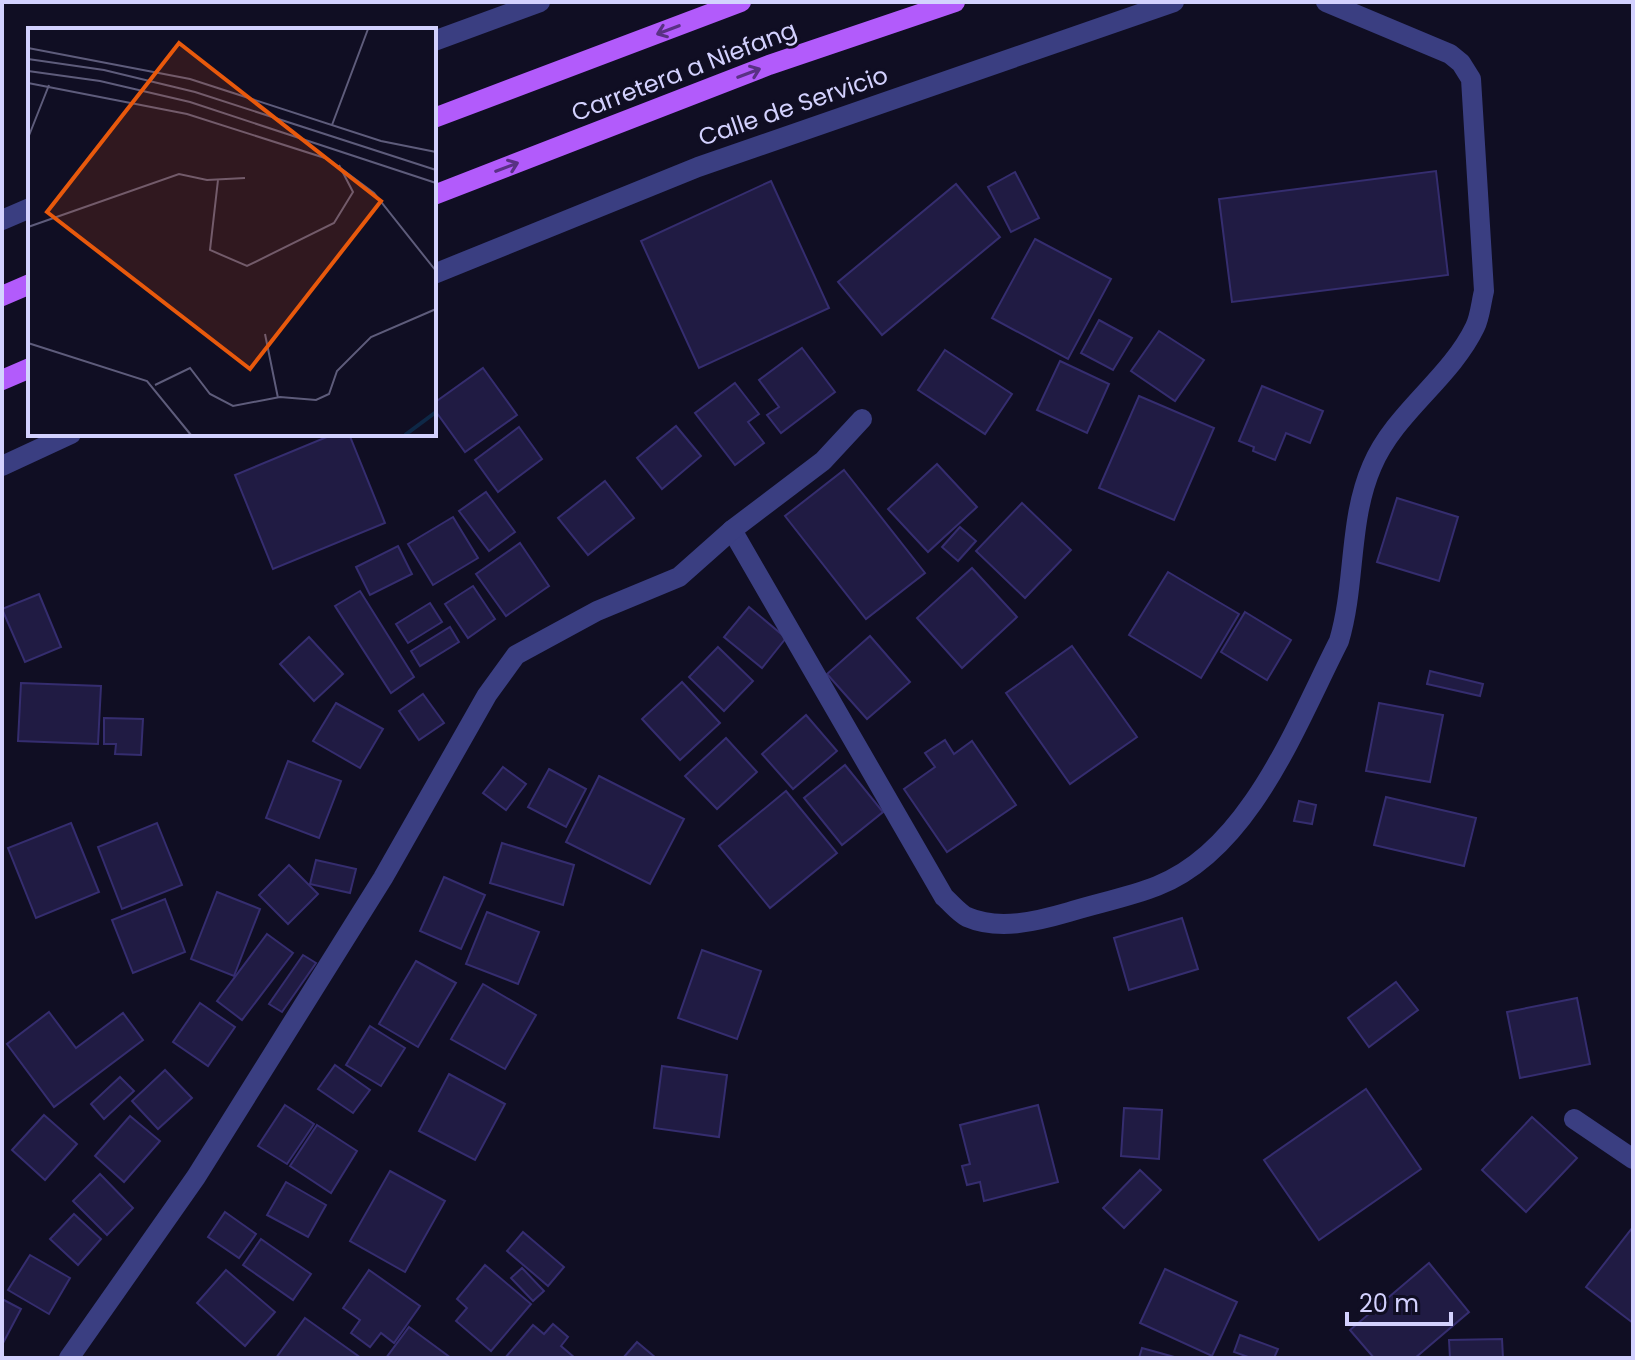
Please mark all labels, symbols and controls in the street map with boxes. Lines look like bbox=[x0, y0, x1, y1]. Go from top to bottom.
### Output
street label: Carretera a Niefang bbox=[567, 13, 801, 129]
one-way arrow bbox=[656, 23, 681, 38]
inset map bbox=[28, 28, 436, 436]
street label: Calle de Servicio bbox=[694, 58, 892, 154]
one-way arrow bbox=[736, 64, 761, 79]
one-way arrow bbox=[494, 159, 519, 173]
scale bar bbox=[1347, 1276, 1451, 1326]
text: 20 m bbox=[1359, 1287, 1419, 1320]

